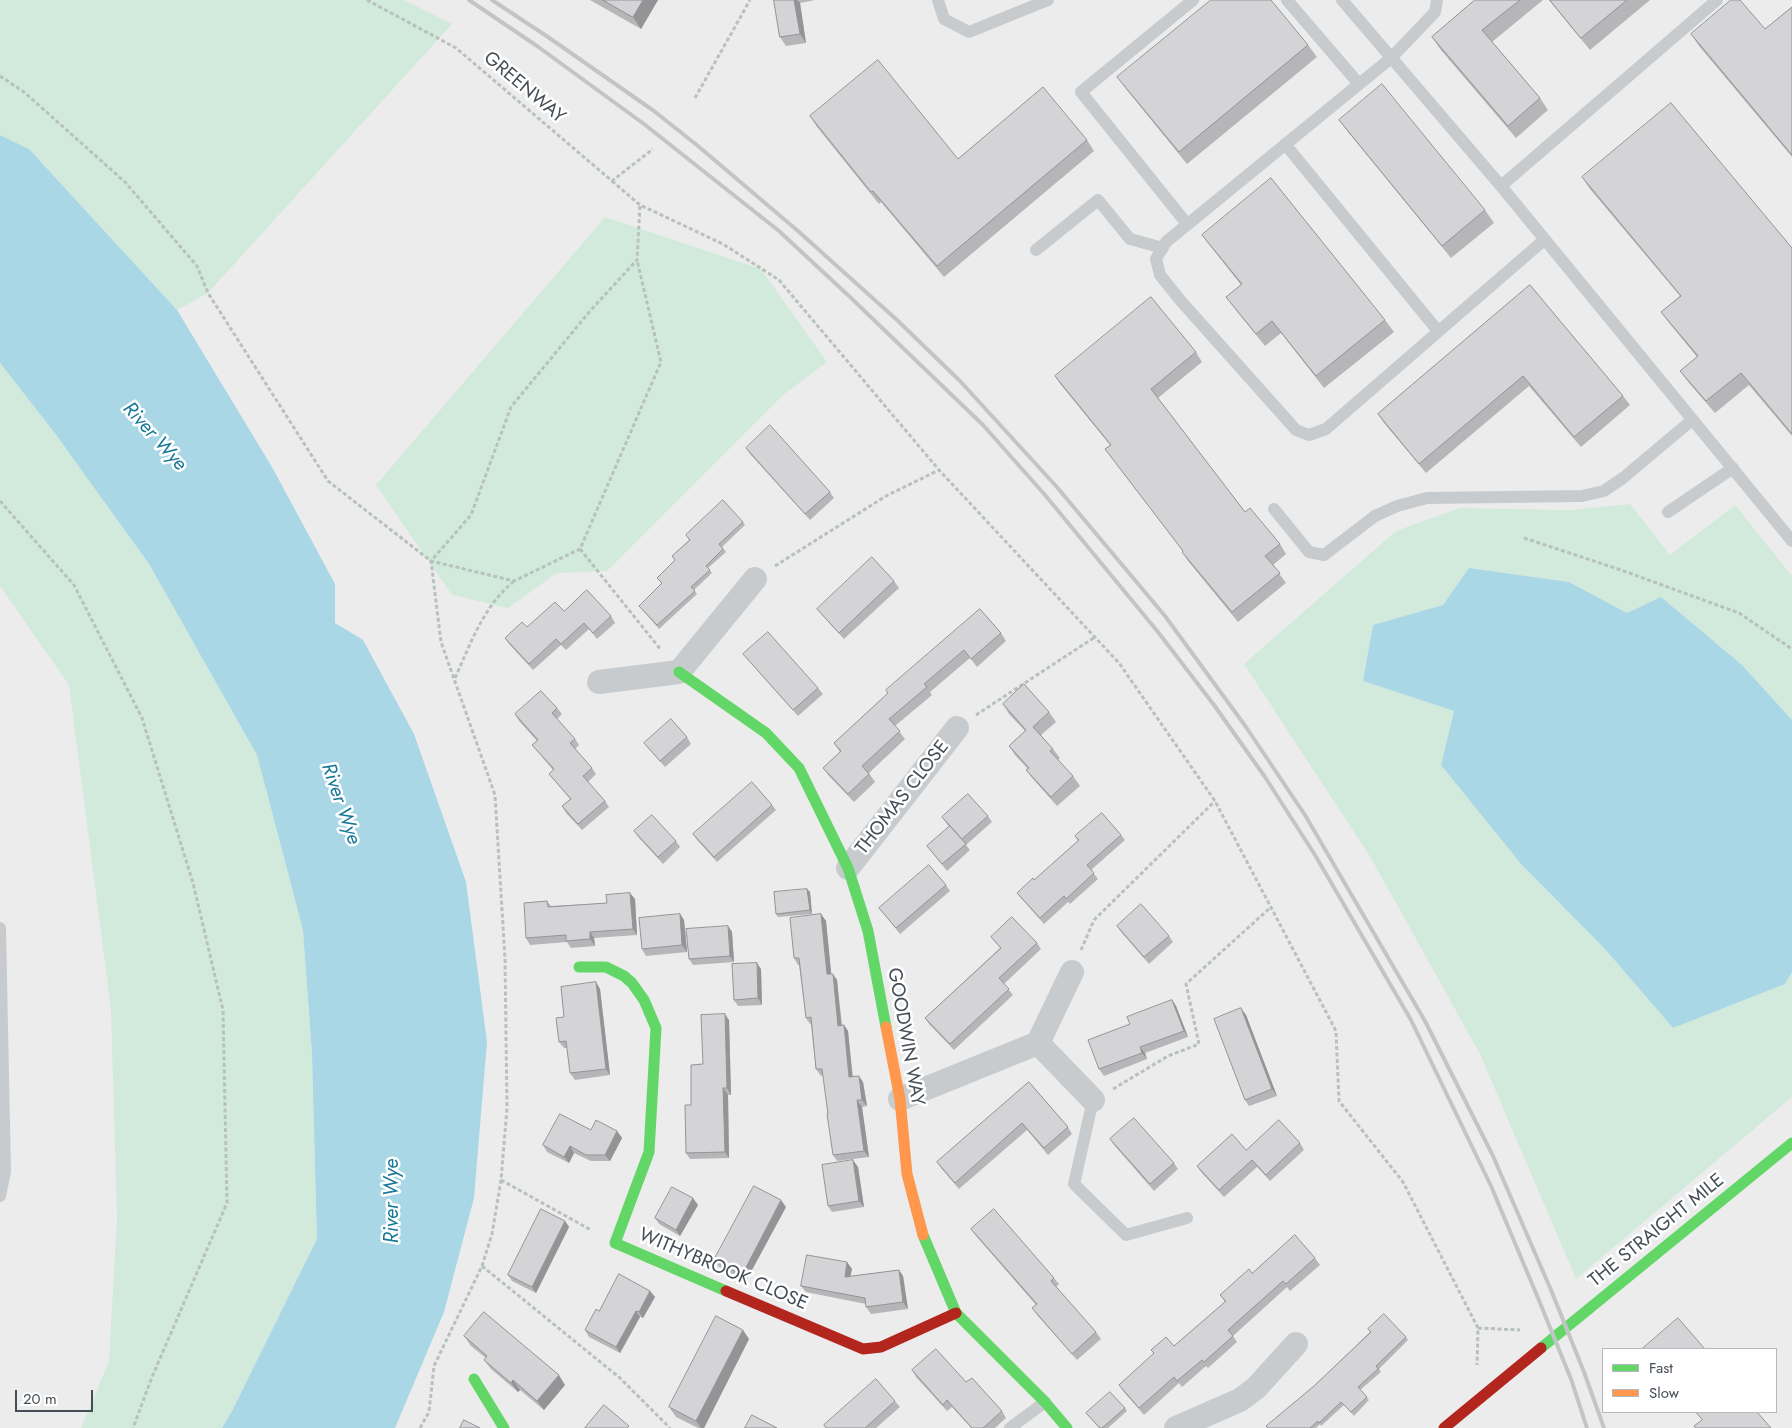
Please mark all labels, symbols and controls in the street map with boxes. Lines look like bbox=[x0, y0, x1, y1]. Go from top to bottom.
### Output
street label: GREENWAY bbox=[478, 47, 570, 129]
water label: River Wye bbox=[117, 398, 191, 476]
street label: THOMAS CLOSE bbox=[851, 736, 955, 860]
water label: River Wye bbox=[315, 760, 365, 848]
street label: GOODWIN WAY bbox=[882, 966, 928, 1108]
water label: River Wye bbox=[381, 1159, 405, 1243]
street label: THE STRAIGHT MILE bbox=[1585, 1169, 1729, 1293]
street label: WITHYBROOK CLOSE bbox=[635, 1224, 811, 1316]
legend bbox=[1602, 1348, 1777, 1413]
text: Fast bbox=[1649, 1357, 1673, 1379]
scale bar bbox=[18, 1380, 95, 1412]
text: Slow bbox=[1649, 1382, 1679, 1404]
text: 20 m bbox=[23, 1388, 57, 1410]

